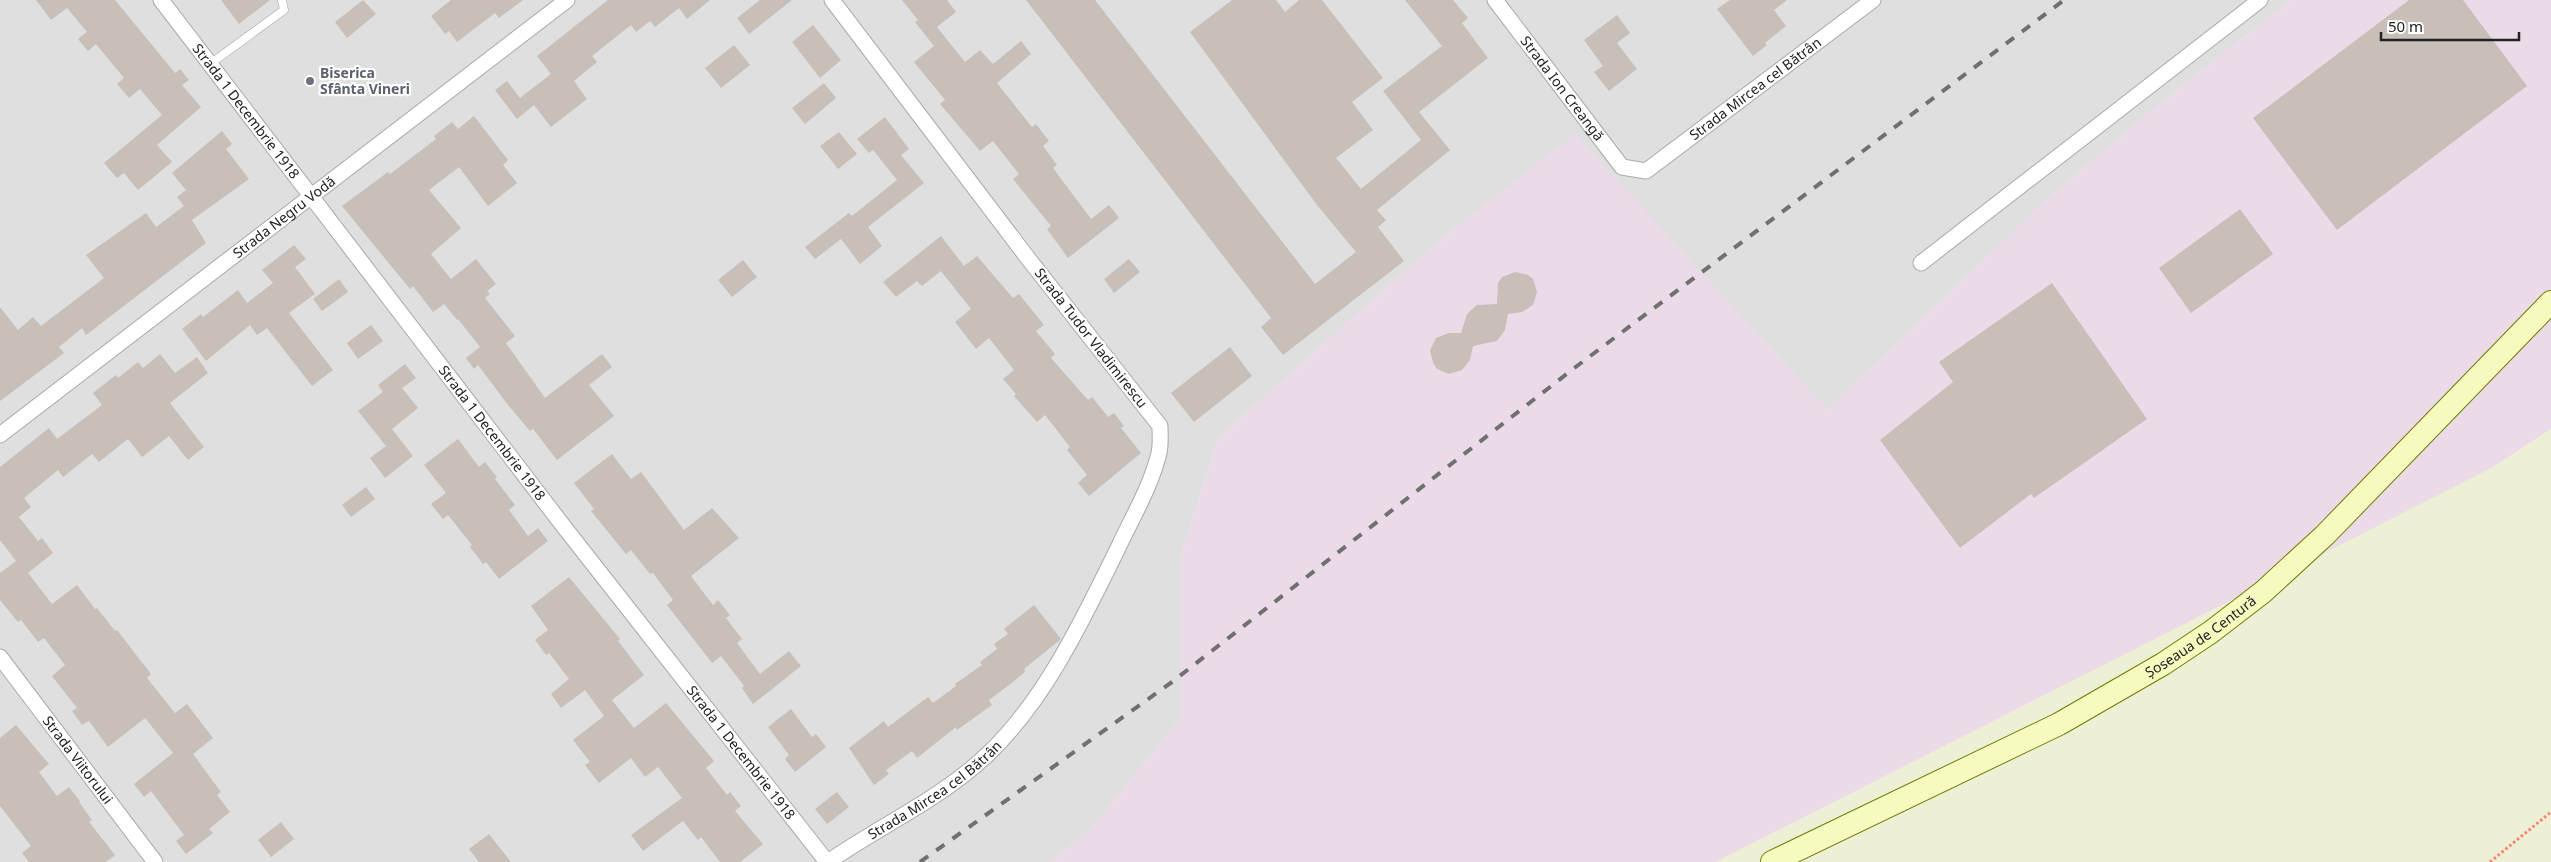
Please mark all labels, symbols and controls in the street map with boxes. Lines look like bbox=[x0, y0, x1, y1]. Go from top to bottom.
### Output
scale bar bbox=[2381, 10, 2518, 42]
text: 50 m bbox=[2388, 16, 2423, 36]
street label: Strada Ion Creangă bbox=[1517, 32, 1609, 144]
street label: Strada Mircea cel Bătrân bbox=[1685, 32, 1825, 144]
street label: Strada 1 Decembrie 1918 bbox=[189, 39, 304, 182]
place label: Biserica Sfânta Vineri bbox=[320, 63, 410, 98]
marker: Biserica Sfânta Vineri bbox=[304, 75, 316, 87]
street label: Strada Negru Vodă bbox=[229, 171, 339, 262]
street label: Strada Tudor Vladimirescu bbox=[1031, 264, 1152, 412]
street label: Strada 1 Decembrie 1918 bbox=[435, 361, 550, 504]
street label: Șoseaua de Centură bbox=[2141, 591, 2260, 681]
street label: Strada 1 Decembrie 1918 bbox=[683, 681, 800, 823]
street label: Strada Viitorului bbox=[39, 712, 118, 808]
street label: Strada Mircea cel Bătrân bbox=[864, 736, 1006, 843]

